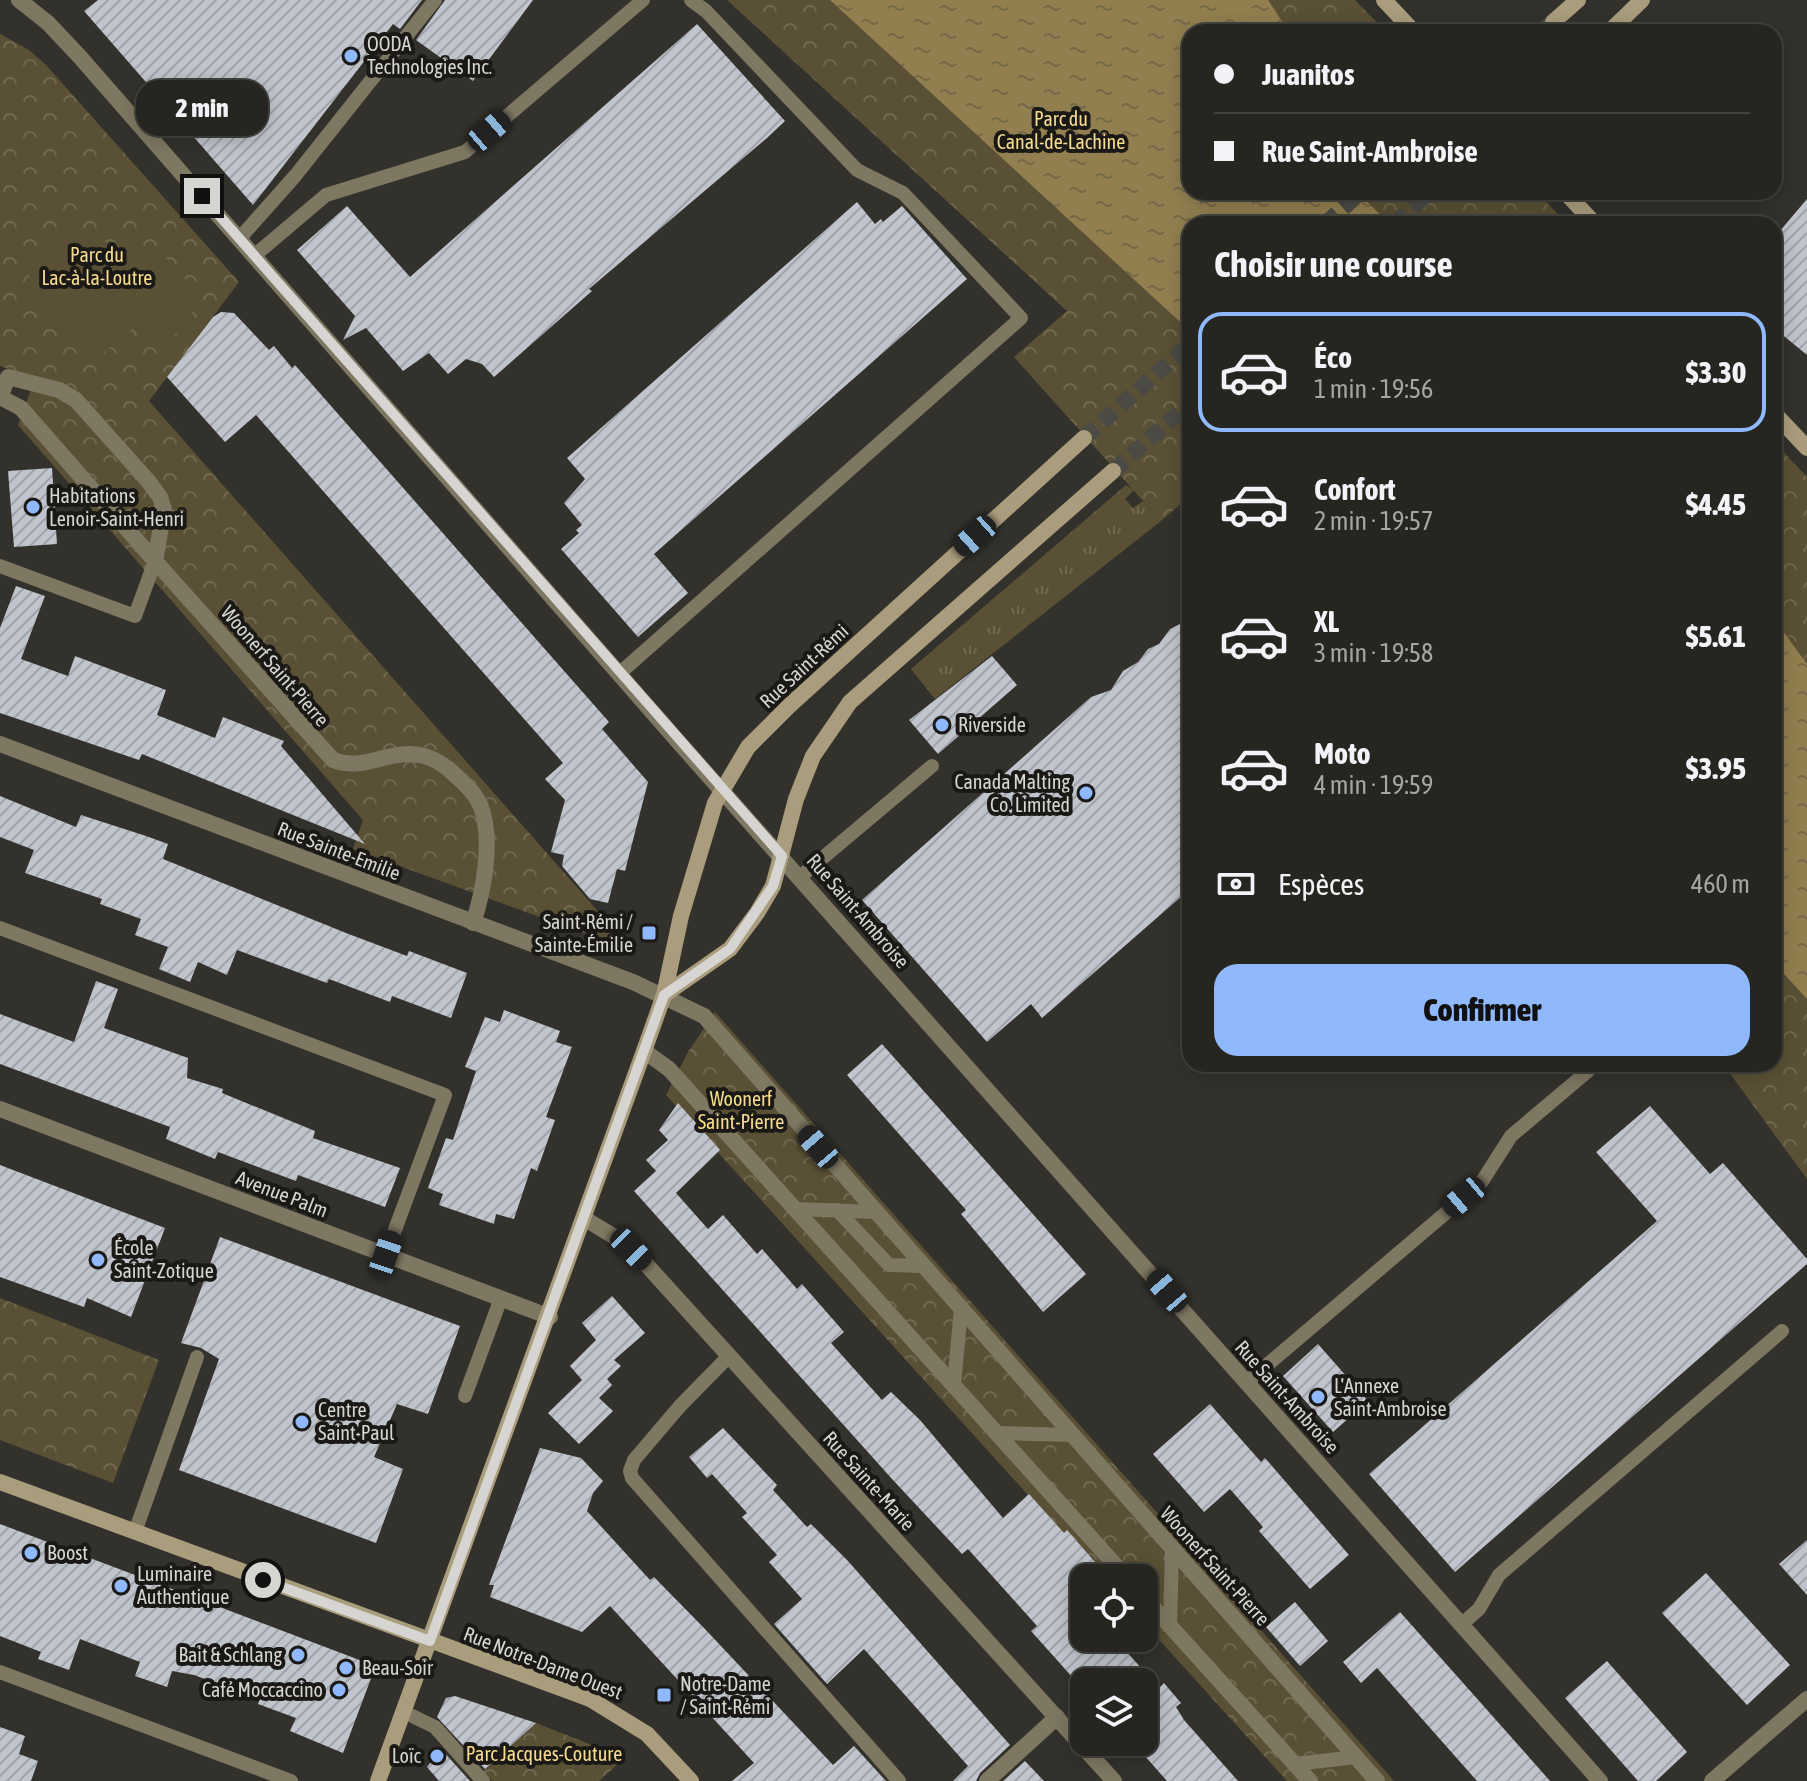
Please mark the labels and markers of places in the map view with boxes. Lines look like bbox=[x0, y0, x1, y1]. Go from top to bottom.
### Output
place label: OODA Technologies Inc. bbox=[367, 32, 492, 78]
marker: OODA Technologies Inc. bbox=[342, 47, 360, 65]
place label: Habitations Lenoir-Saint-Henri bbox=[49, 484, 184, 530]
marker: Habitations Lenoir-Saint-Henri bbox=[24, 498, 42, 516]
place label: Riverside bbox=[958, 713, 1026, 736]
marker: Riverside bbox=[933, 716, 951, 734]
place label: Canada Malting Co. Limited bbox=[955, 770, 1070, 816]
marker: Canada Malting Co. Limited bbox=[1077, 784, 1095, 802]
place label: Saint-Rémi / Sainte-Émilie bbox=[535, 910, 633, 956]
marker: Saint-Rémi / Sainte-Émilie bbox=[640, 924, 658, 942]
place label: École Saint-Zotique bbox=[114, 1236, 214, 1282]
marker: École Saint-Zotique bbox=[89, 1251, 107, 1269]
place label: L'Annexe Saint-Ambroise bbox=[1334, 1374, 1446, 1420]
marker: L'Annexe Saint-Ambroise bbox=[1309, 1388, 1327, 1406]
place label: Centre Saint-Paul bbox=[318, 1398, 395, 1444]
marker: Centre Saint-Paul bbox=[293, 1413, 311, 1431]
place label: Boost bbox=[47, 1541, 88, 1564]
marker: Boost bbox=[22, 1544, 40, 1562]
place label: Luminaire Authentique bbox=[137, 1562, 229, 1608]
marker: Luminaire Authentique bbox=[112, 1577, 130, 1595]
place label: Bait & Schlang bbox=[179, 1643, 282, 1666]
marker: Bait & Schlang bbox=[289, 1646, 307, 1664]
place label: Beau-Soir bbox=[362, 1656, 434, 1679]
marker: Beau-Soir bbox=[337, 1659, 355, 1677]
place label: Notre-Dame / Saint-Rémi bbox=[680, 1672, 771, 1718]
place label: Café Moccaccino bbox=[202, 1678, 323, 1701]
marker: Café Moccaccino bbox=[330, 1681, 348, 1699]
marker: Notre-Dame / Saint-Rémi bbox=[655, 1686, 673, 1704]
place label: Loïc bbox=[392, 1744, 422, 1767]
marker: Loïc bbox=[428, 1747, 446, 1765]

